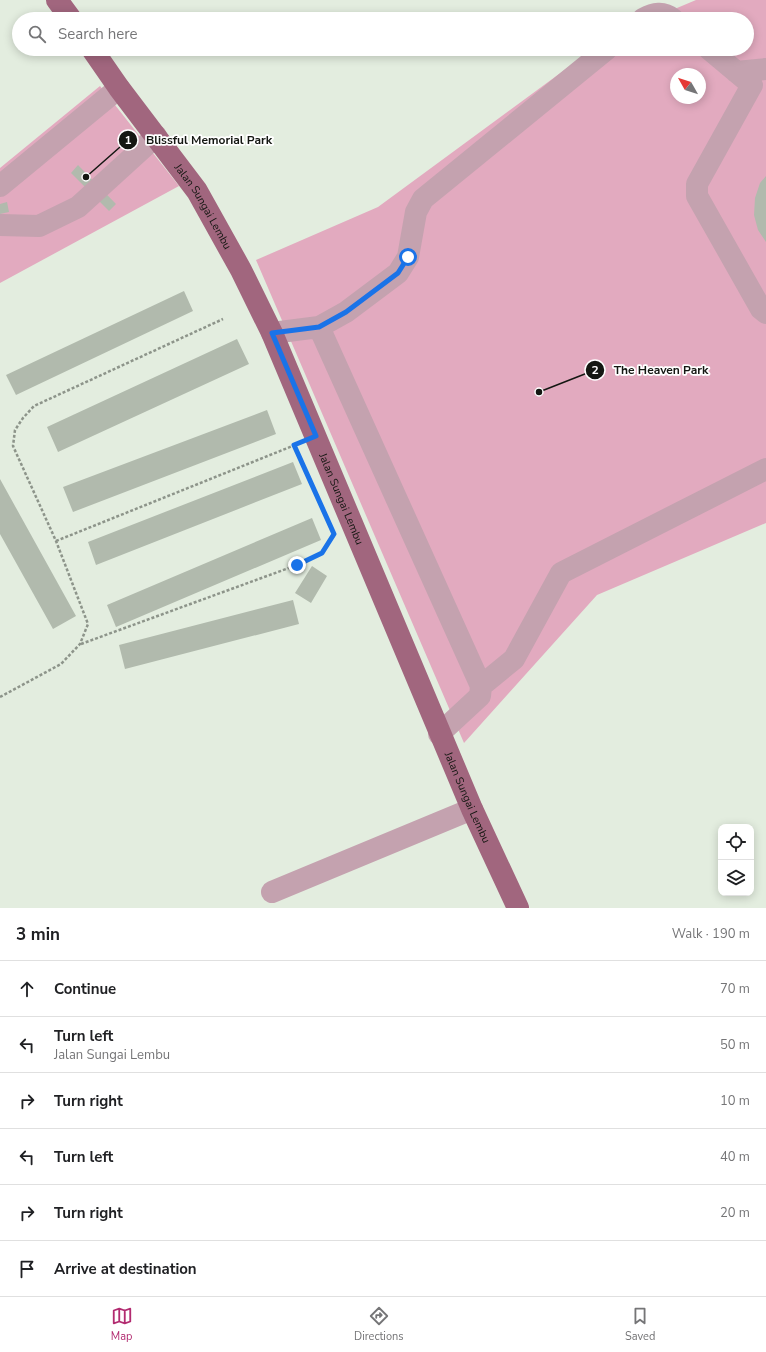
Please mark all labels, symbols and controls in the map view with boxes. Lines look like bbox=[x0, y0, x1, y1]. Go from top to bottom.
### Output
search box bbox=[12, 12, 754, 56]
icon: search bbox=[26, 23, 48, 45]
text: Search here bbox=[58, 24, 138, 44]
north arrow bbox=[670, 68, 706, 104]
callout: Blissful Memorial Park bbox=[118, 128, 280, 152]
text: 1 bbox=[124, 132, 132, 148]
text: Blissful Memorial Park bbox=[146, 132, 273, 148]
street label: Jalan Sungai Lembu bbox=[171, 160, 235, 252]
route start bbox=[399, 248, 417, 266]
callout: The Heaven Park bbox=[585, 358, 716, 382]
text: 2 bbox=[591, 362, 599, 378]
text: The Heaven Park bbox=[614, 362, 709, 378]
street label: Jalan Sungai Lembu bbox=[315, 450, 368, 547]
route end bbox=[288, 556, 306, 574]
street label: Jalan Sungai Lembu bbox=[441, 748, 494, 845]
map controls bbox=[718, 824, 754, 896]
button: locate bbox=[718, 824, 754, 860]
button: layers bbox=[718, 860, 754, 896]
text: 3 min bbox=[16, 923, 60, 946]
text: Walk · 190 m bbox=[672, 925, 750, 943]
icon: ahead bbox=[16, 978, 38, 1000]
text: Continue bbox=[54, 979, 116, 999]
text: 70 m bbox=[720, 980, 750, 998]
text: Turn left bbox=[54, 1026, 113, 1046]
icon: left bbox=[16, 1034, 38, 1056]
text: 50 m bbox=[720, 1036, 750, 1054]
text: Jalan Sungai Lembu bbox=[54, 1046, 170, 1064]
icon: right bbox=[16, 1090, 38, 1112]
text: Turn right bbox=[54, 1091, 123, 1111]
text: 10 m bbox=[720, 1092, 750, 1110]
icon: left bbox=[16, 1146, 38, 1168]
text: Turn left bbox=[54, 1147, 113, 1167]
text: 40 m bbox=[720, 1148, 750, 1166]
icon: right bbox=[16, 1202, 38, 1224]
text: Turn right bbox=[54, 1203, 123, 1223]
text: 20 m bbox=[720, 1204, 750, 1222]
icon: arrive bbox=[16, 1258, 38, 1280]
text: Arrive at destination bbox=[54, 1259, 197, 1279]
tab: Map bbox=[111, 1305, 133, 1344]
tab: Directions bbox=[354, 1305, 404, 1344]
tab: Saved bbox=[625, 1305, 655, 1344]

